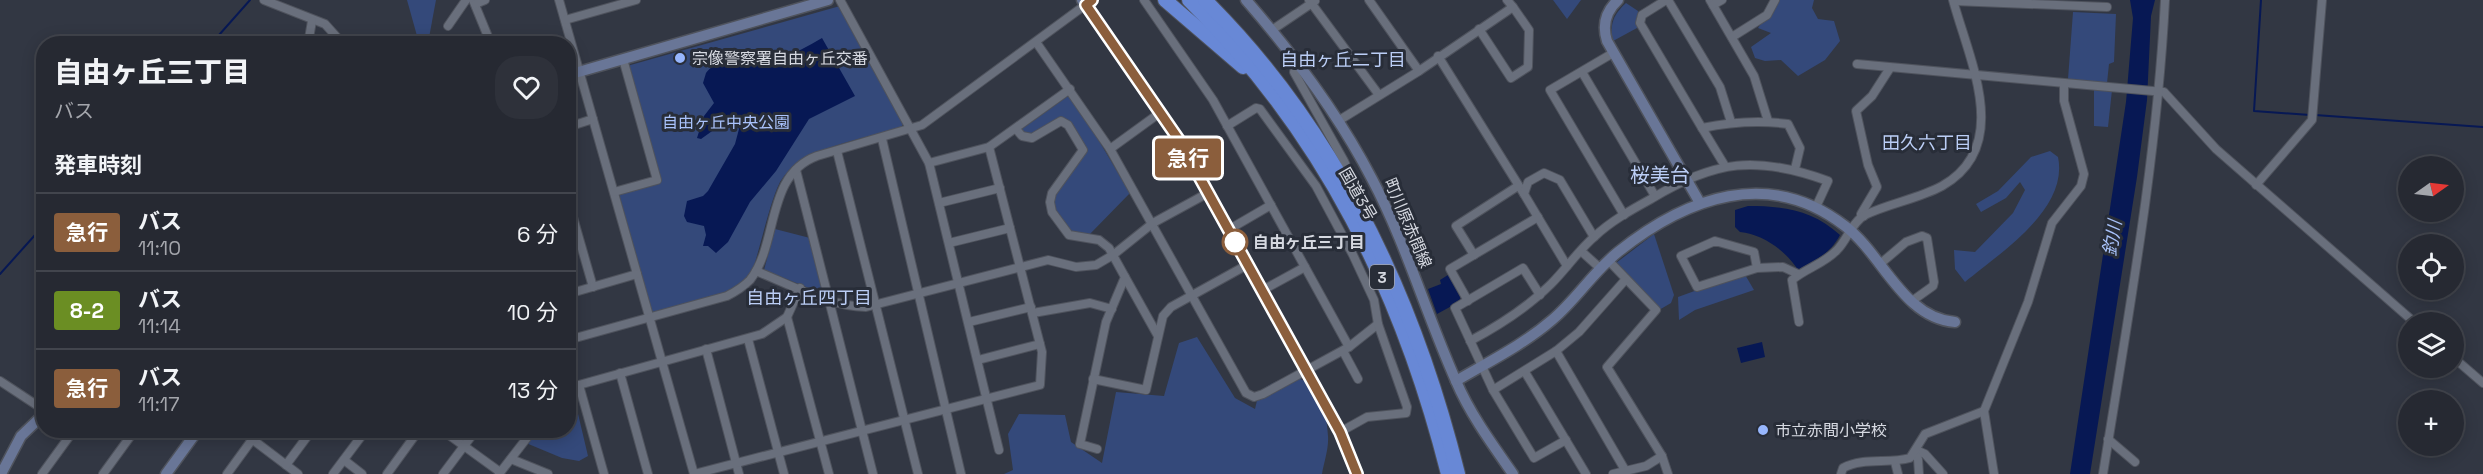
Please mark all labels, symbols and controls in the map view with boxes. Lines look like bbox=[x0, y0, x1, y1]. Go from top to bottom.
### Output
place label: 宗像警察署自由ヶ丘交番 bbox=[692, 48, 868, 69]
district label: 自由ヶ丘二丁目 bbox=[1280, 48, 1406, 71]
marker: 宗像警察署自由ヶ丘交番 bbox=[673, 51, 687, 65]
text: 自由ヶ丘三丁目 bbox=[54, 54, 250, 90]
button: heart bbox=[495, 56, 558, 119]
text: バス bbox=[54, 98, 94, 124]
park label: 自由ヶ丘中央公園 bbox=[662, 112, 790, 133]
district label: 田久六丁目 bbox=[1882, 131, 1972, 154]
line badge: 急行 bbox=[1161, 138, 1215, 178]
text: 急行 bbox=[1167, 145, 1209, 172]
text: 発車時刻 bbox=[54, 151, 142, 179]
north arrow bbox=[2398, 156, 2464, 222]
map controls bbox=[2398, 156, 2464, 456]
district label: 桜美台 bbox=[1630, 162, 1690, 188]
street label: 国道3号 bbox=[1334, 164, 1382, 224]
street label: 町川原赤間線 bbox=[1380, 175, 1436, 271]
text: バス bbox=[138, 207, 182, 235]
water label: 釣川 bbox=[2098, 216, 2126, 258]
text: 急行 bbox=[66, 219, 108, 246]
text: 6 分 bbox=[517, 220, 558, 248]
marker: 自由ヶ丘三丁目 bbox=[1222, 229, 1248, 255]
place label: 自由ヶ丘三丁目 bbox=[1253, 232, 1365, 253]
button: locate bbox=[2398, 234, 2464, 300]
text: 11:10 bbox=[138, 235, 181, 261]
road number: 3 bbox=[1370, 265, 1394, 289]
text: バス bbox=[138, 285, 182, 313]
district label: 自由ヶ丘四丁目 bbox=[746, 286, 872, 309]
text: 8-2 bbox=[70, 297, 104, 324]
text: 10 分 bbox=[507, 298, 558, 326]
button: layers bbox=[2398, 312, 2464, 378]
text: 11:14 bbox=[138, 313, 181, 339]
text: バス bbox=[138, 363, 182, 391]
text: 急行 bbox=[66, 375, 108, 402]
text: 13 分 bbox=[508, 376, 558, 404]
button: + bbox=[2398, 390, 2464, 456]
text: 11:17 bbox=[138, 391, 179, 417]
place label: 市立赤間小学校 bbox=[1775, 420, 1887, 441]
marker: 市立赤間小学校 bbox=[1756, 423, 1770, 437]

